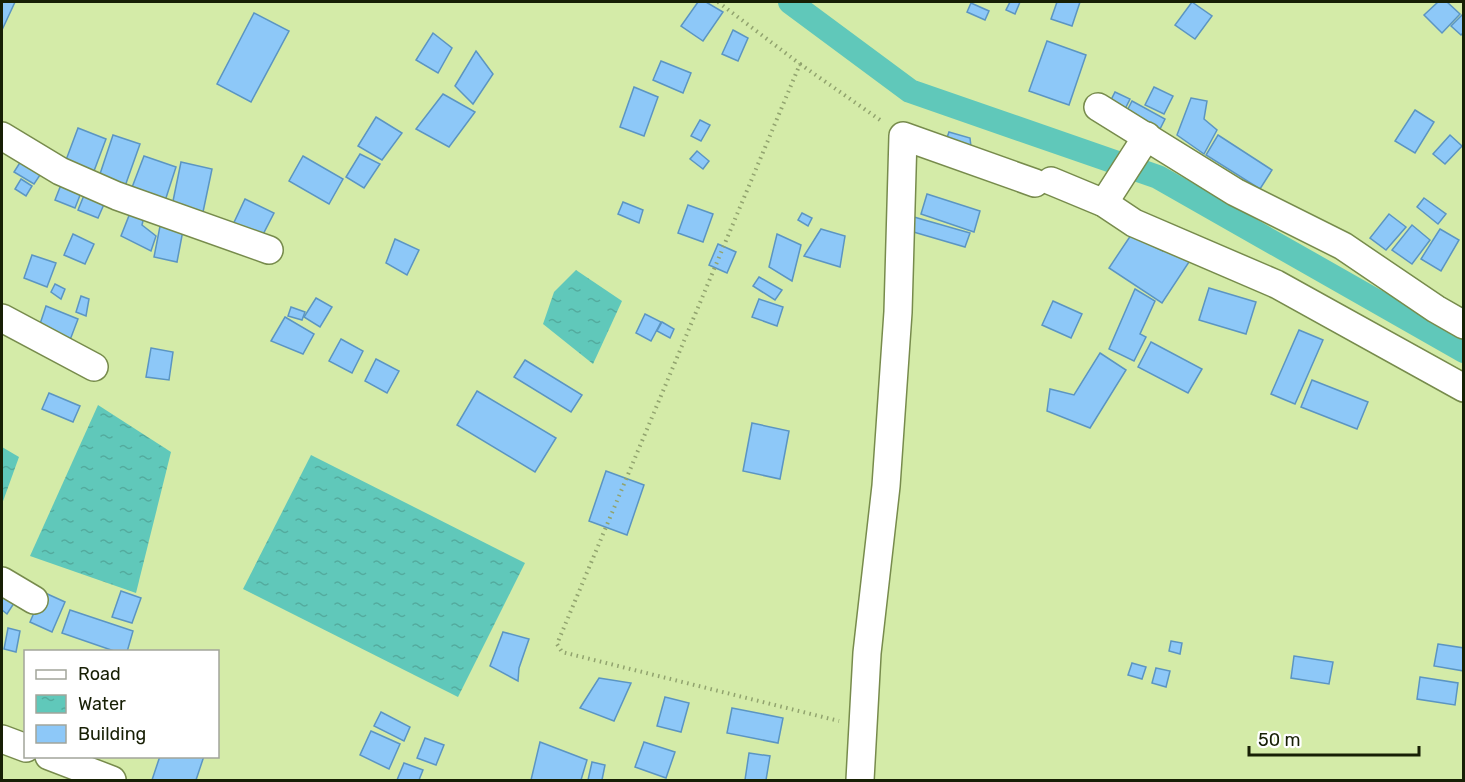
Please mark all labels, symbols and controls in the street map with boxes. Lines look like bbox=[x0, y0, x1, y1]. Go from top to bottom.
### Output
legend bbox=[24, 650, 219, 758]
text: Road bbox=[78, 663, 121, 685]
text: Water bbox=[78, 693, 126, 715]
scale bar bbox=[1249, 719, 1418, 757]
text: Building bbox=[78, 723, 146, 745]
text: 50 m bbox=[1258, 729, 1301, 751]

